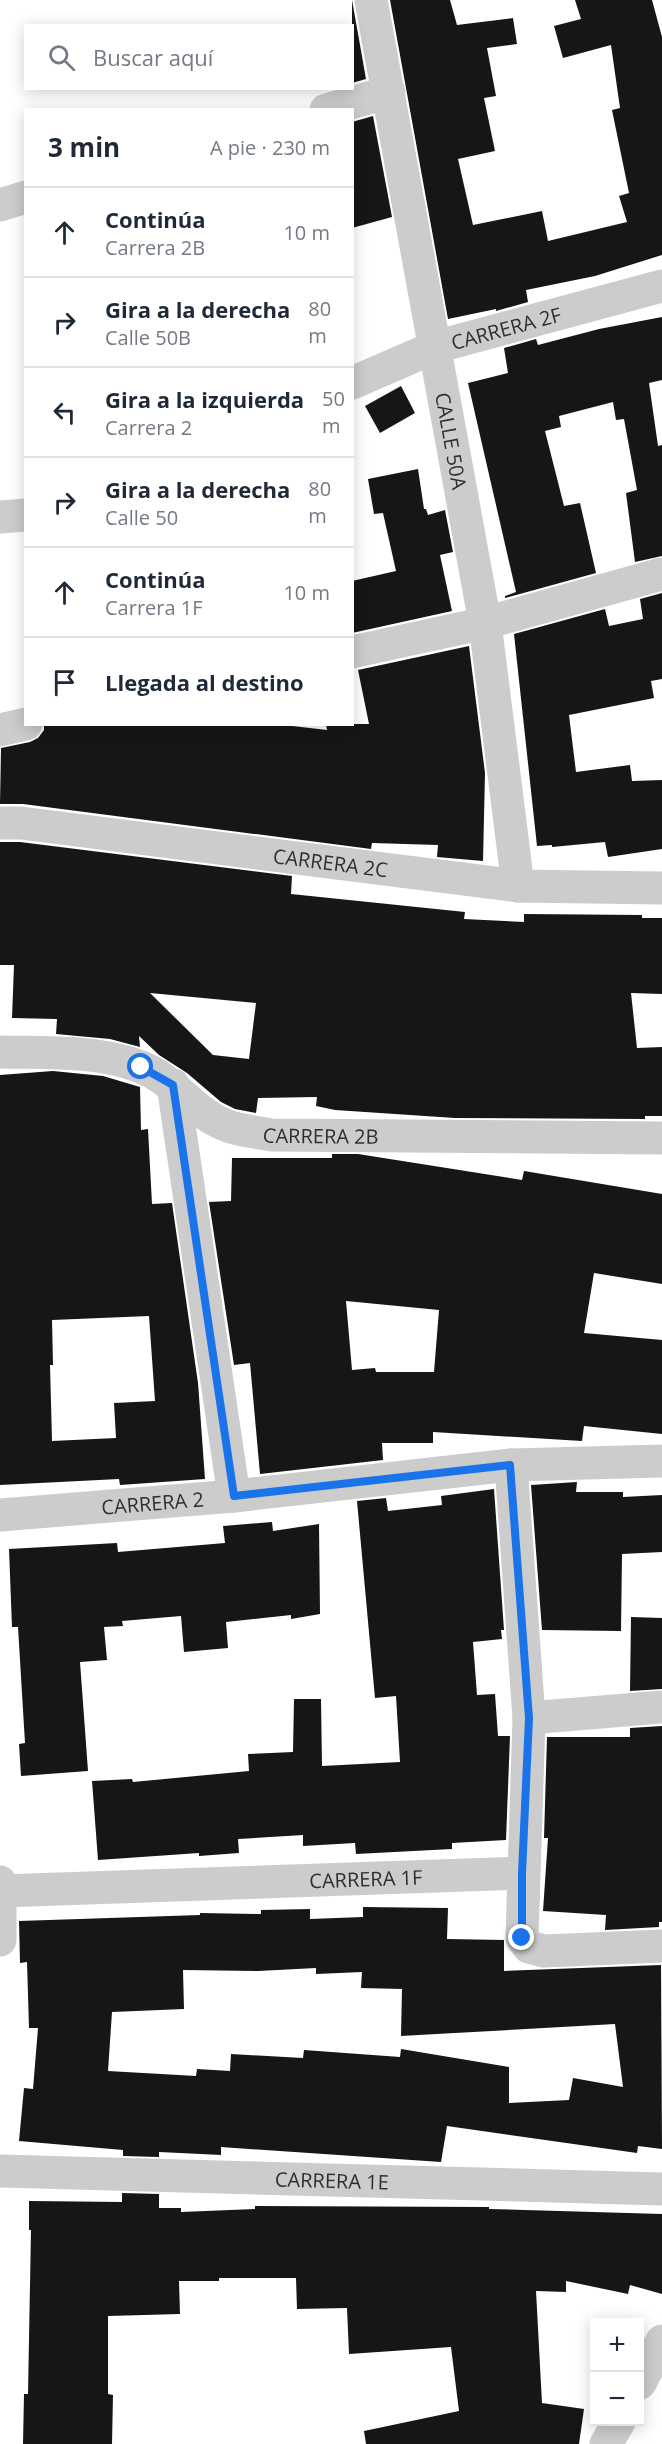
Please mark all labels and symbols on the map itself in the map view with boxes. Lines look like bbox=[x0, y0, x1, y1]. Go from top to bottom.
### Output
street label: CARRERA 2F bbox=[448, 300, 564, 356]
street label: CALLE 50A bbox=[430, 390, 474, 492]
street label: CARRERA 2C bbox=[272, 842, 389, 883]
route start bbox=[127, 1053, 153, 1079]
street label: CARRERA 2B bbox=[261, 1120, 379, 1149]
street label: CARRERA 2 bbox=[100, 1485, 205, 1520]
street label: CARRERA 1F bbox=[309, 1863, 423, 1894]
route end bbox=[508, 1924, 534, 1950]
street label: CARRERA 1E bbox=[275, 2165, 389, 2195]

